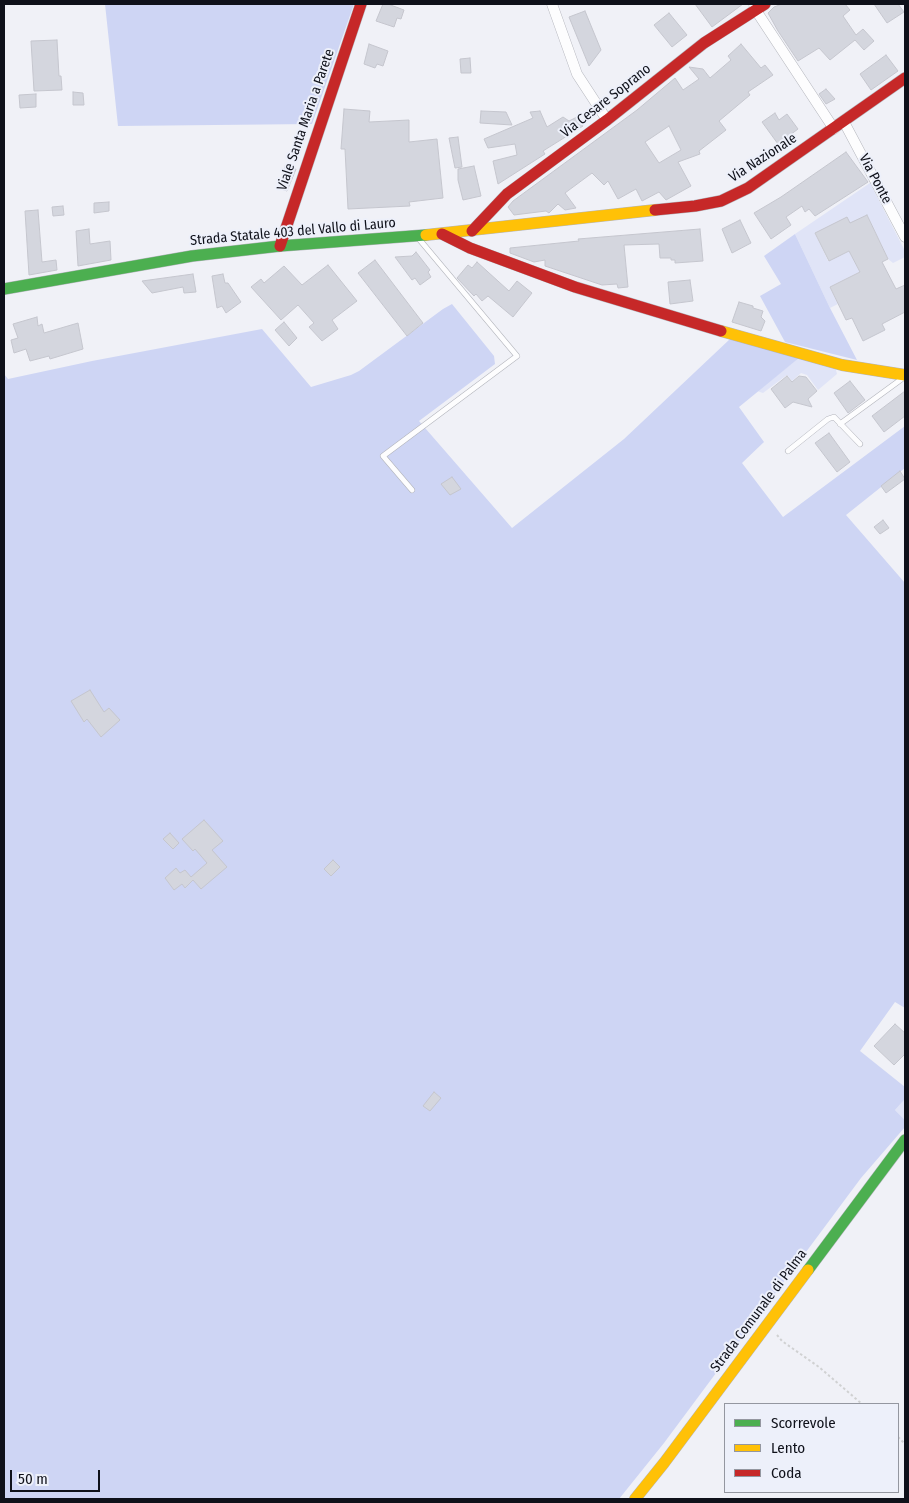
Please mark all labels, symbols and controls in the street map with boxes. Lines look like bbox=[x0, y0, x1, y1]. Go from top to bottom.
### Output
street label: Viale Santa Maria a Parete bbox=[274, 47, 338, 193]
street label: Via Cesare Soprano bbox=[558, 61, 654, 141]
street label: Via Nazionale bbox=[726, 130, 800, 186]
street label: Via Ponte bbox=[855, 151, 895, 207]
street label: Strada Statale 403 del Vallo di Lauro bbox=[189, 215, 397, 249]
street label: Strada Comunale di Palma bbox=[707, 1246, 811, 1376]
legend bbox=[724, 1403, 899, 1493]
text: Scorrevole bbox=[771, 1414, 836, 1432]
text: Lento bbox=[771, 1439, 805, 1457]
scale bar bbox=[12, 1460, 102, 1492]
text: Coda bbox=[771, 1464, 802, 1482]
text: 50 m bbox=[18, 1470, 48, 1488]

